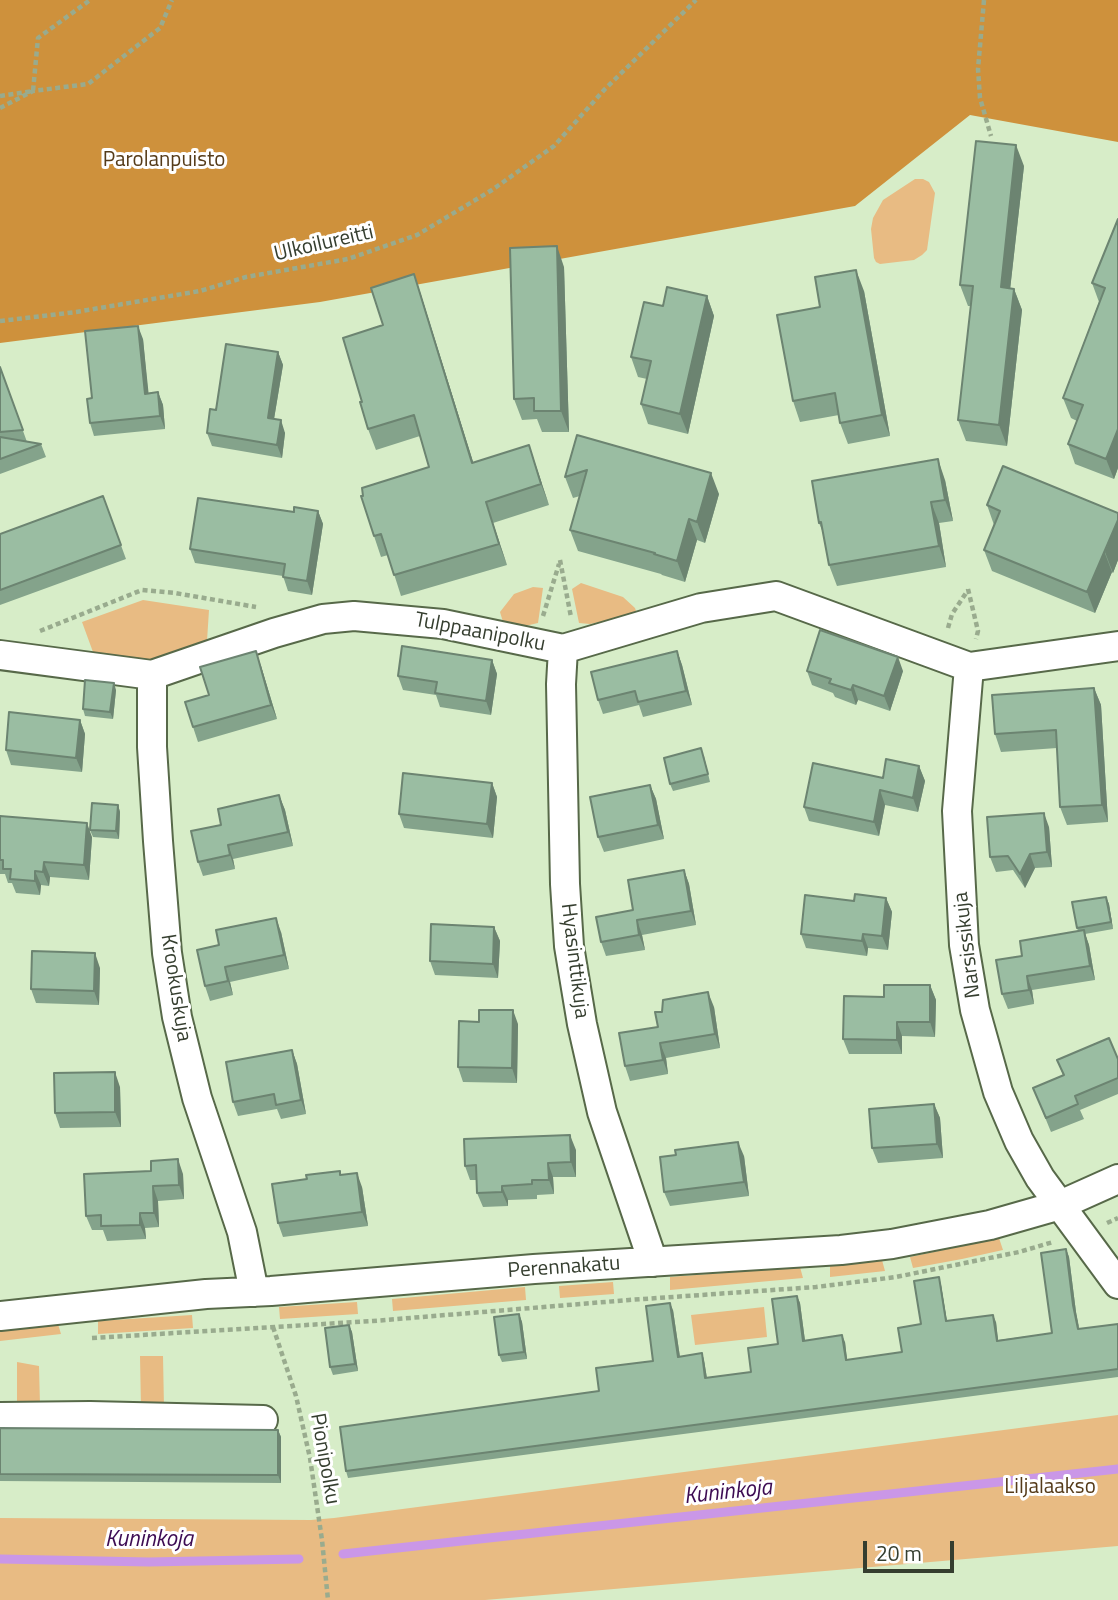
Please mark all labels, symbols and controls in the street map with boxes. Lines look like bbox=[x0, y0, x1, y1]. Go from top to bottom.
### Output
park label: Parolanpuisto bbox=[103, 148, 225, 174]
street label: Ulkoilureitti bbox=[272, 220, 376, 268]
street label: Tulppaanipolku bbox=[413, 608, 547, 658]
street label: Narsissikuja bbox=[949, 890, 987, 1000]
street label: Hyasinttikuja bbox=[554, 902, 594, 1020]
street label: Krookuskuja bbox=[154, 932, 196, 1044]
street label: Perennakatu bbox=[507, 1251, 621, 1285]
street label: Pionipolku bbox=[304, 1411, 344, 1507]
water label: Kuninkoja bbox=[683, 1475, 773, 1511]
park label: Liljalaakso bbox=[1004, 1475, 1096, 1501]
water label: Kuninkoja bbox=[105, 1526, 193, 1554]
scale bar bbox=[866, 1526, 957, 1570]
text: 20 m bbox=[876, 1537, 922, 1569]

